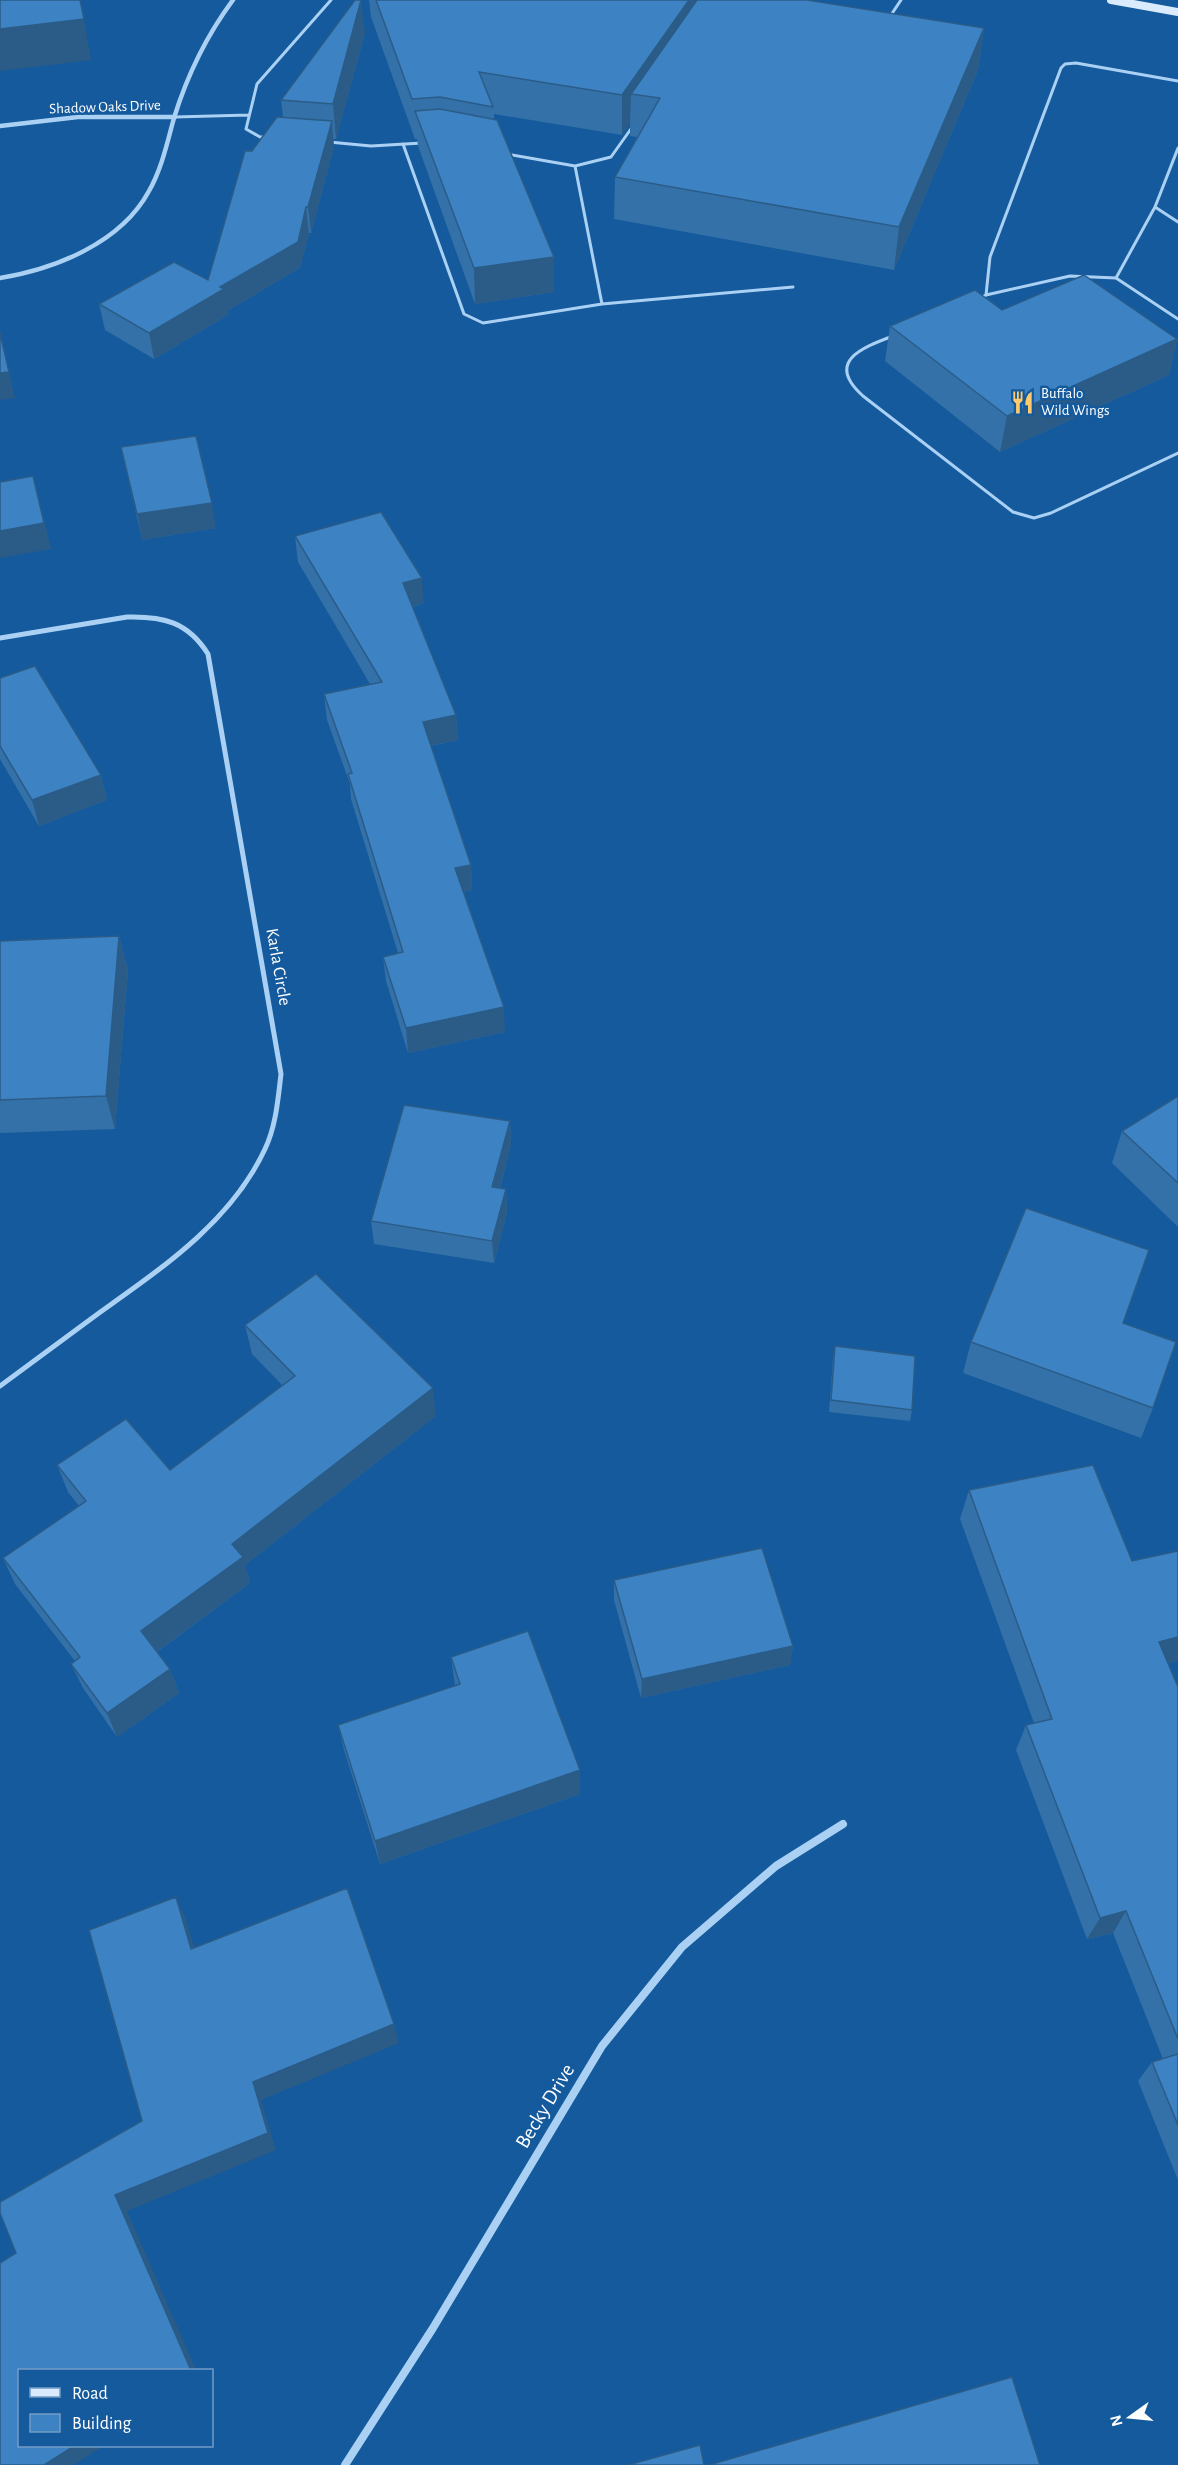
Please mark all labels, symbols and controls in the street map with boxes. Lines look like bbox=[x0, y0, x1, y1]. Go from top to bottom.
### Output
street label: Shadow Oaks Drive bbox=[49, 98, 161, 116]
place label: Buffalo Wild Wings bbox=[1041, 386, 1110, 418]
restaurant icon: Buffalo Wild Wings bbox=[1010, 389, 1036, 415]
street label: Karla Circle bbox=[262, 927, 294, 1007]
street label: Becky Drive bbox=[512, 2060, 578, 2152]
legend bbox=[18, 2369, 213, 2447]
text: Road bbox=[72, 2385, 108, 2403]
north arrow bbox=[1100, 2387, 1160, 2447]
text: N bbox=[1107, 2413, 1126, 2428]
text: Building bbox=[72, 2415, 132, 2433]

